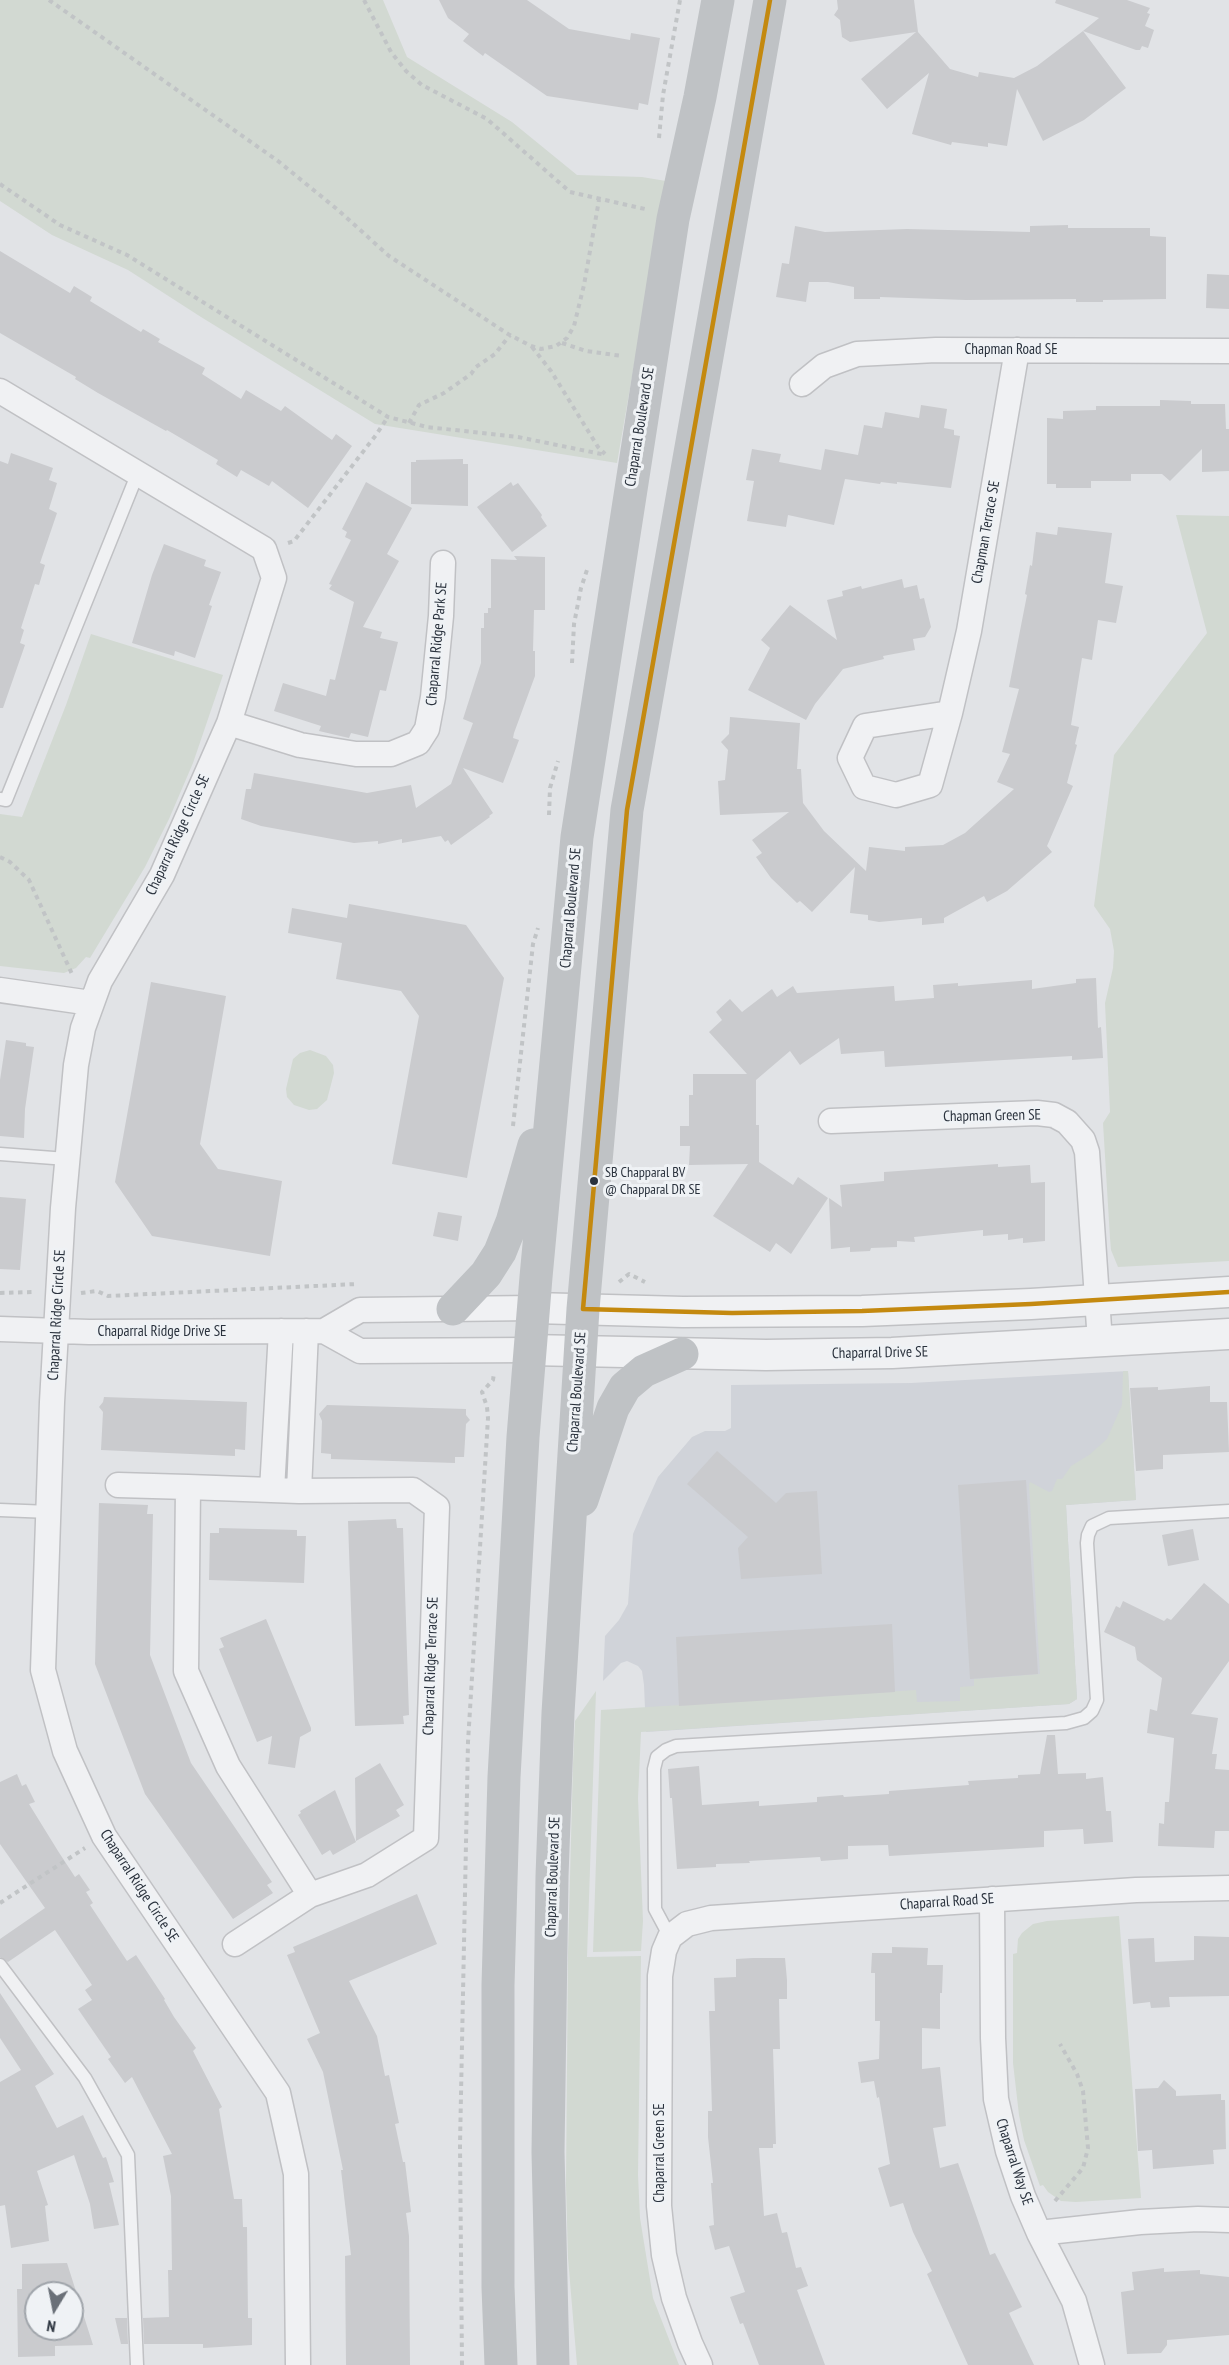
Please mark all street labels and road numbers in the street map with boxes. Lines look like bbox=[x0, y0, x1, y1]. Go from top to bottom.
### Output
street label: Chapman Road SE bbox=[964, 341, 1058, 359]
street label: Chaparral Boulevard SE bbox=[622, 366, 658, 488]
street label: Chapman Terrace SE bbox=[968, 479, 1004, 585]
street label: Chaparral Ridge Park SE bbox=[423, 581, 451, 707]
street label: Chaparral Ridge Circle SE bbox=[142, 772, 214, 898]
street label: Chaparral Boulevard SE bbox=[557, 847, 585, 969]
street label: Chapman Green SE bbox=[943, 1106, 1041, 1126]
street label: Chaparral Ridge Circle SE bbox=[45, 1249, 69, 1381]
street label: Chaparral Ridge Drive SE bbox=[98, 1323, 226, 1341]
street label: Chaparral Boulevard SE bbox=[564, 1331, 590, 1453]
street label: Chaparral Drive SE bbox=[832, 1343, 928, 1363]
street label: Chaparral Ridge Terrace SE bbox=[420, 1596, 442, 1736]
street label: Chaparral Boulevard SE bbox=[542, 1816, 564, 1938]
street label: Chaparral Ridge Circle SE bbox=[96, 1826, 182, 1946]
street label: Chaparral Road SE bbox=[899, 1890, 995, 1914]
street label: Chaparral Green SE bbox=[651, 2103, 669, 2203]
street label: Chaparral Way SE bbox=[992, 2116, 1036, 2208]

